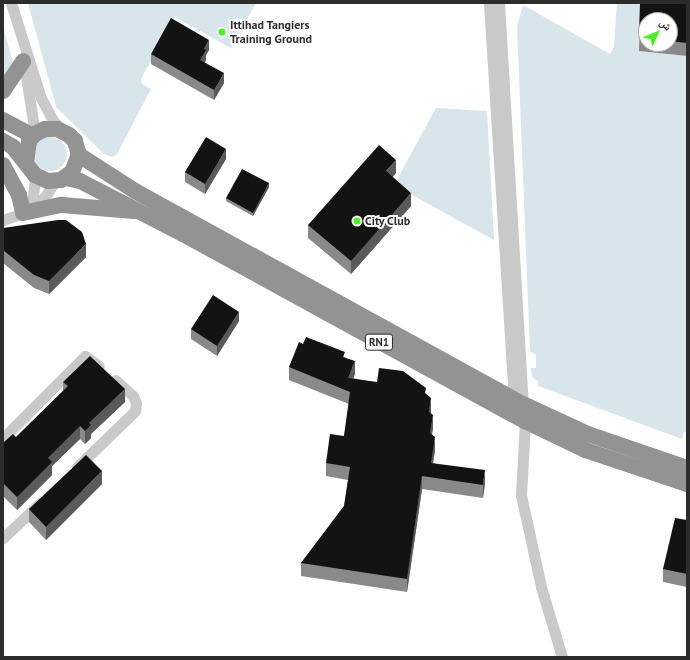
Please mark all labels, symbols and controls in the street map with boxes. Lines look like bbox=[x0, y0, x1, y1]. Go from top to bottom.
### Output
north arrow bbox=[638, 12, 678, 52]
text: ش bbox=[657, 15, 675, 33]
place label: Ittihad Tangiers Training Ground bbox=[230, 18, 312, 46]
marker: Ittihad Tangiers Training Ground bbox=[217, 27, 227, 37]
place label: City Club bbox=[365, 214, 411, 228]
marker: City Club bbox=[352, 216, 362, 226]
road number: RN1 bbox=[364, 333, 394, 351]

